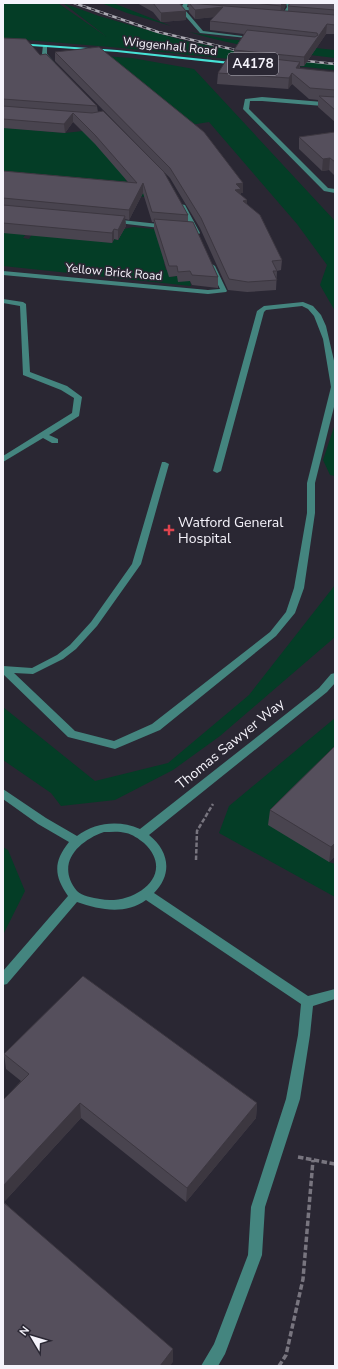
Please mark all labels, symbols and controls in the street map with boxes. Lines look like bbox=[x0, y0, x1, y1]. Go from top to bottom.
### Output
street label: Wiggenhall Road bbox=[122, 33, 218, 59]
road number: A4178 bbox=[228, 53, 278, 75]
street label: Yellow Brick Road bbox=[64, 260, 163, 284]
place label: Watford General Hospital bbox=[178, 513, 284, 548]
marker: Watford General Hospital bbox=[163, 524, 175, 536]
street label: Thomas Sawyer Way bbox=[172, 694, 289, 794]
north arrow bbox=[12, 1317, 52, 1357]
text: N bbox=[16, 1323, 33, 1339]

